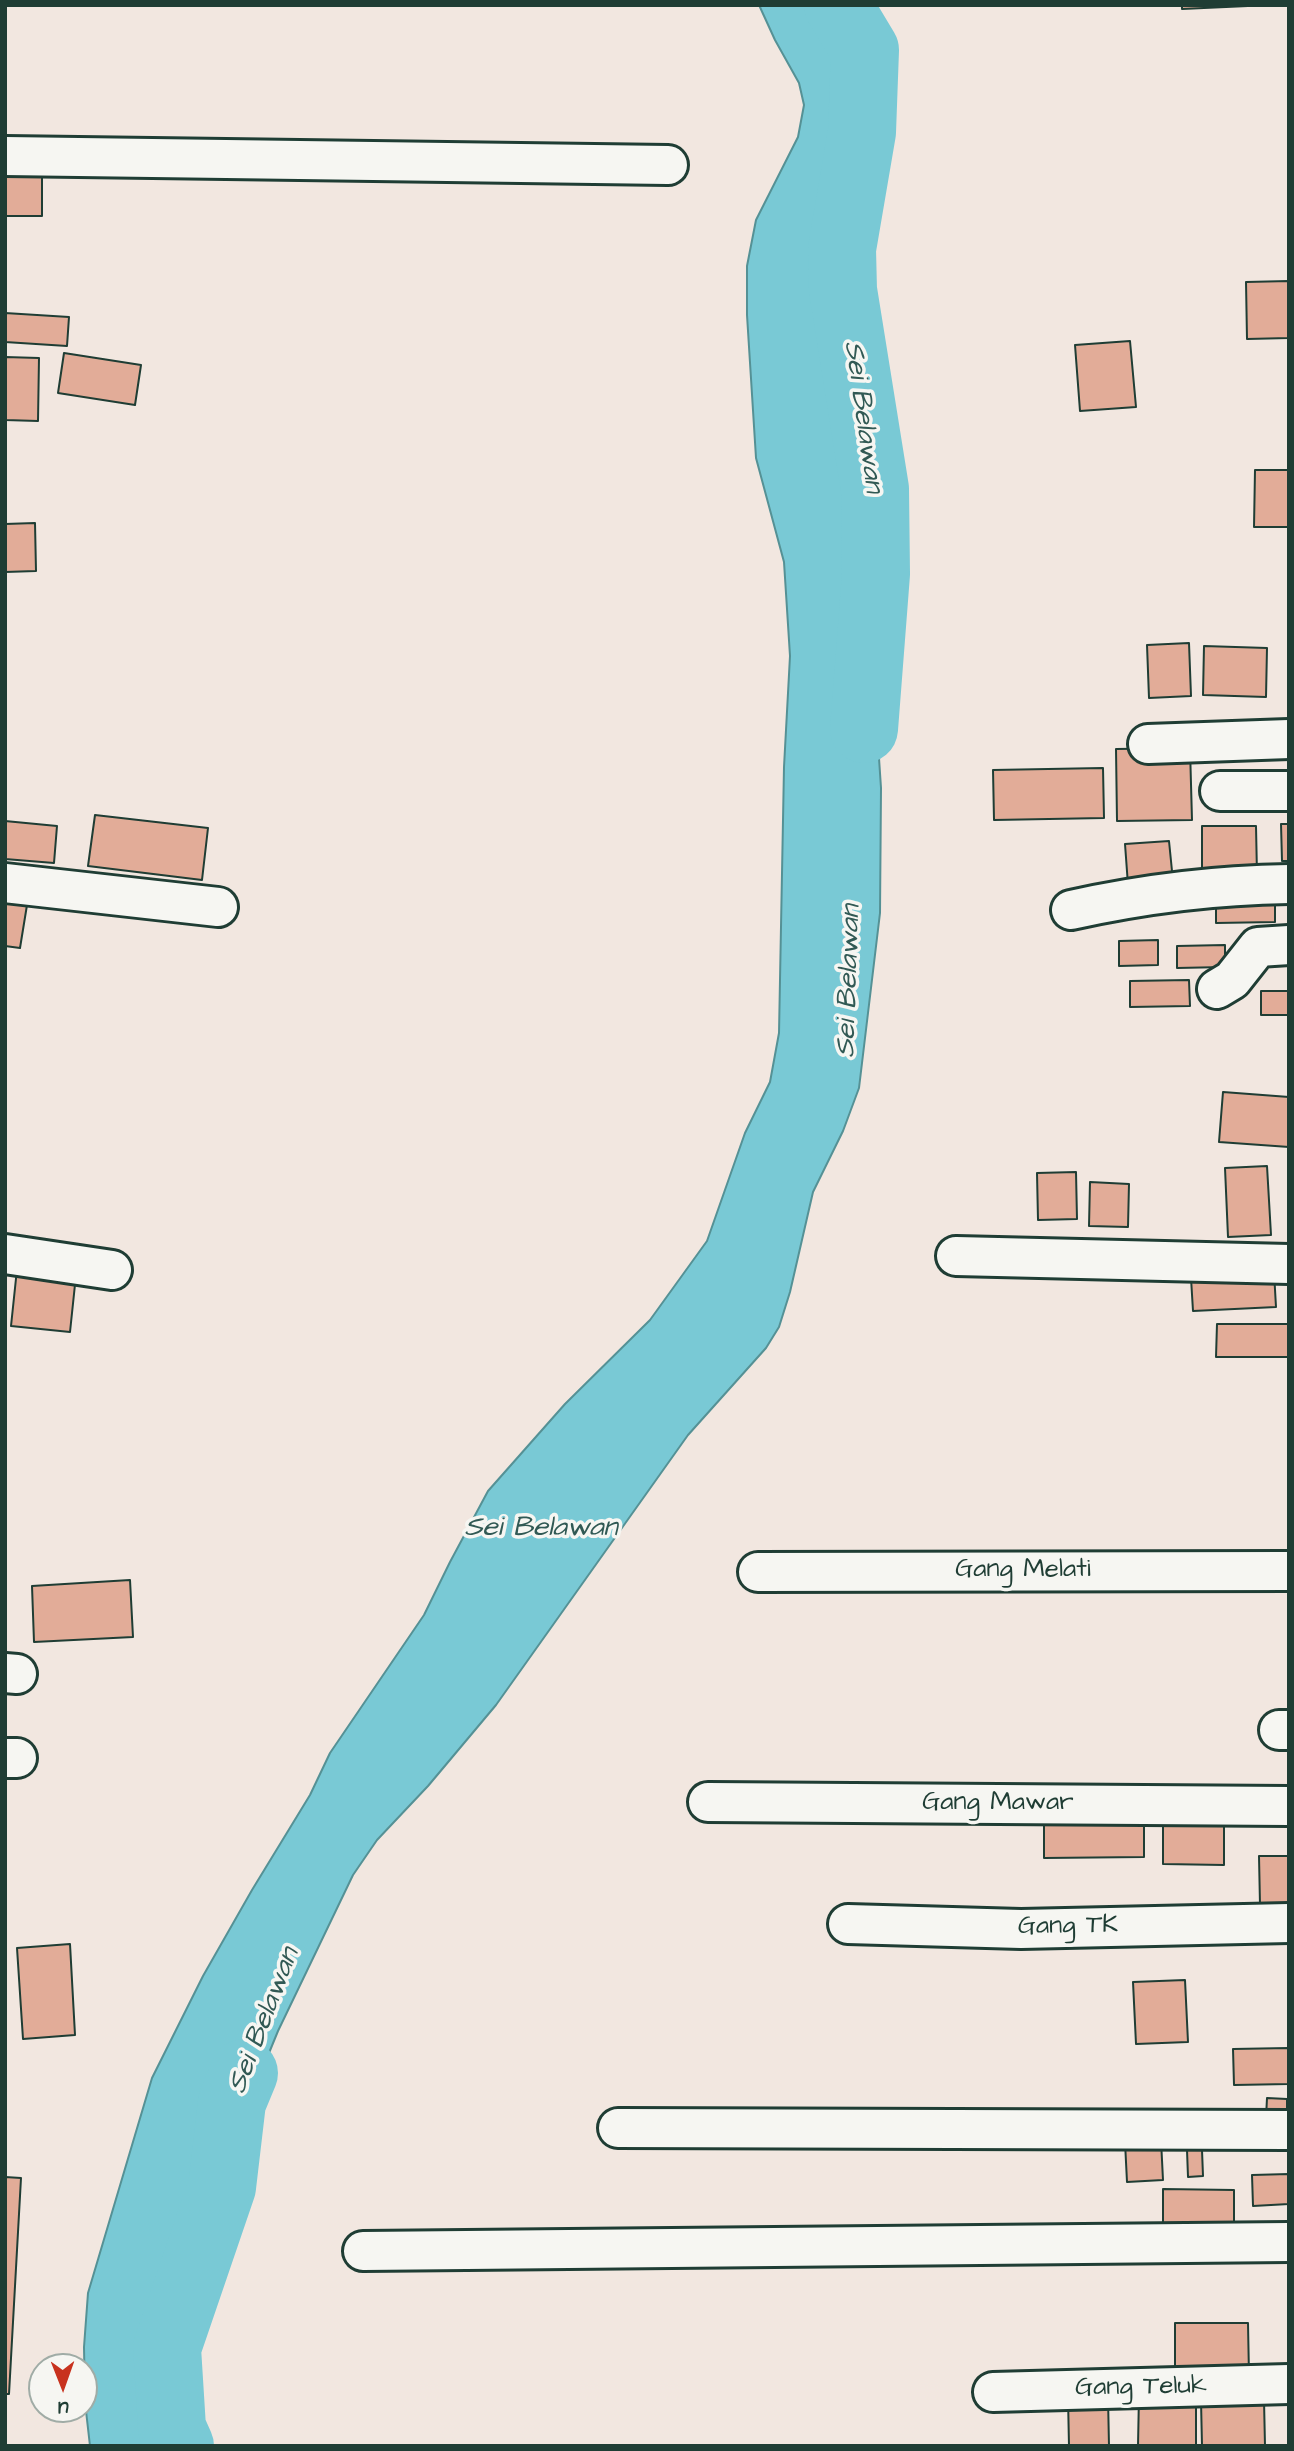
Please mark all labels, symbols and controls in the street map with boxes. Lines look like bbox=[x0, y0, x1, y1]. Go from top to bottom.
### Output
water label: Sei Belawan bbox=[835, 339, 889, 495]
water label: Sei Belawan bbox=[831, 904, 869, 1058]
water label: Sei Belawan bbox=[464, 1512, 618, 1546]
street label: Gang Melati bbox=[955, 1555, 1091, 1587]
street label: Gang Mawar bbox=[922, 1788, 1074, 1820]
street label: Gang TK bbox=[1018, 1911, 1118, 1943]
water label: Sei Belawan bbox=[222, 1943, 308, 2099]
north arrow bbox=[28, 2353, 98, 2423]
street label: Gang Teluk bbox=[1075, 2371, 1207, 2405]
text: U bbox=[58, 2394, 69, 2421]

